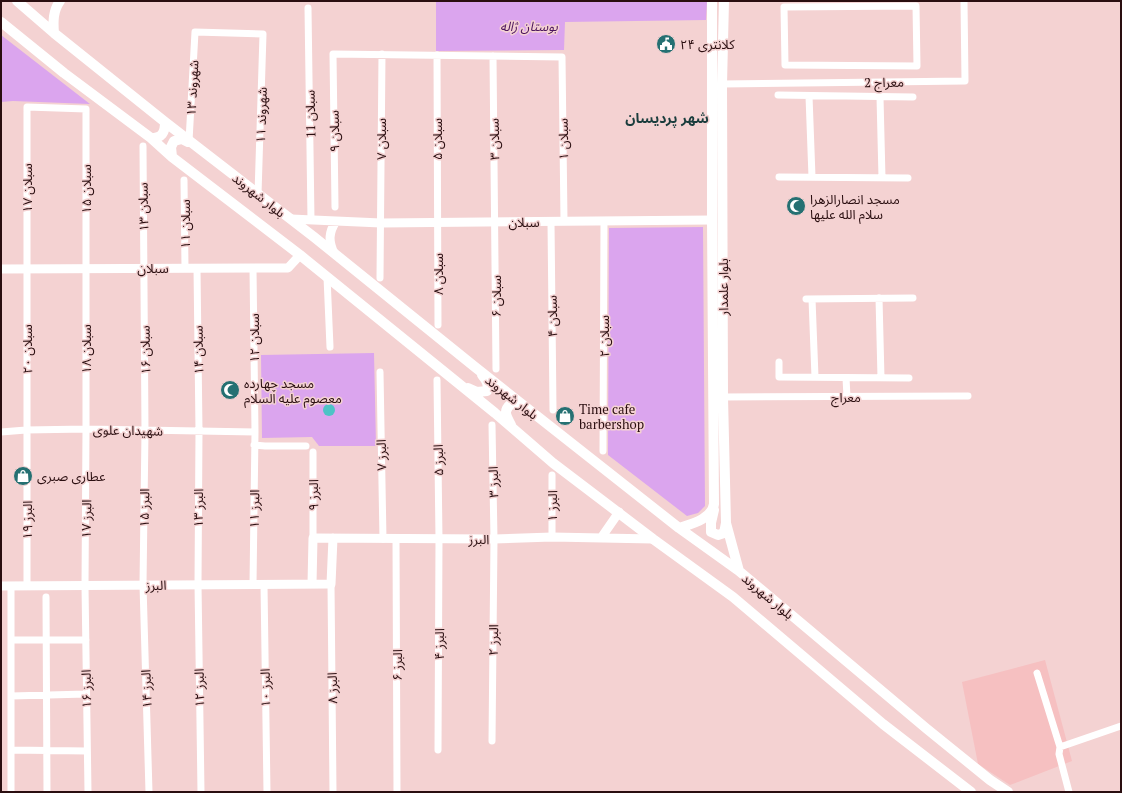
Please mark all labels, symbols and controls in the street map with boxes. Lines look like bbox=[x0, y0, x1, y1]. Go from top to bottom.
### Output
park label: بوستان ژاله bbox=[500, 17, 558, 35]
public building icon: کلانتری ۲۴ bbox=[655, 33, 677, 55]
place label: کلانتری ۲۴ bbox=[680, 35, 735, 53]
street label: شهروند ۱۳ bbox=[182, 59, 202, 117]
street label: معراج 2 bbox=[864, 73, 904, 93]
street label: شهروند ۱۱ bbox=[251, 87, 271, 143]
street label: سبلان 11 bbox=[301, 90, 319, 138]
district label: شهر پردیسان bbox=[625, 108, 709, 128]
street label: سبلان ۹ bbox=[325, 110, 343, 152]
street label: سبلان ۷ bbox=[372, 118, 390, 160]
street label: سبلان ۵ bbox=[428, 118, 446, 160]
street label: سبلان ۳ bbox=[485, 118, 503, 160]
street label: سبلان ۱ bbox=[554, 118, 572, 160]
street label: سبلان ۱۷ bbox=[18, 163, 36, 213]
street label: سبلان ۱۵ bbox=[77, 164, 95, 214]
street label: بلوار شهروند bbox=[229, 169, 289, 221]
street label: سبلان ۱۳ bbox=[134, 182, 152, 232]
place label: مسجد انصارالزهرا سلام الله علیها bbox=[810, 190, 900, 224]
mosque icon: مسجد انصارالزهرا سلام الله علیها bbox=[785, 195, 807, 217]
street label: سبلان ۱۱ bbox=[176, 199, 194, 249]
street label: سبلان bbox=[508, 213, 540, 231]
street label: سبلان ۸ bbox=[429, 253, 447, 295]
street label: بلوار علمدار bbox=[714, 258, 732, 317]
street label: سبلان bbox=[137, 259, 169, 277]
street label: سبلان ۶ bbox=[487, 275, 505, 317]
street label: سبلان ۴ bbox=[543, 295, 561, 337]
street label: سبلان ۱۲ bbox=[245, 313, 263, 363]
street label: سبلان ۲ bbox=[595, 315, 613, 357]
street label: سبلان ۲۰ bbox=[18, 324, 36, 374]
street label: سبلان ۱۸ bbox=[77, 324, 95, 374]
street label: سبلان ۱۶ bbox=[136, 325, 154, 375]
street label: سبلان ۱۴ bbox=[189, 325, 207, 375]
street label: بلوار شهروند bbox=[482, 371, 542, 423]
place label: مسجد چهارده معصوم علیه السلام bbox=[244, 374, 342, 408]
mosque icon: مسجد چهارده معصوم علیه السلام bbox=[219, 379, 241, 401]
street label: معراج bbox=[831, 388, 861, 408]
place label: Time cafe barbershop bbox=[579, 400, 644, 433]
shop icon: Time cafe barbershop bbox=[554, 405, 576, 427]
street label: شهیدان علوی bbox=[93, 420, 163, 440]
street label: البرز ۷ bbox=[372, 439, 390, 471]
street label: البرز ۵ bbox=[429, 444, 447, 476]
shop icon: عطاری صبری bbox=[12, 465, 34, 487]
street label: البرز ۳ bbox=[484, 466, 502, 498]
place label: عطاری صبری bbox=[37, 467, 106, 485]
street label: البرز ۹ bbox=[304, 479, 322, 511]
street label: البرز ۱۵ bbox=[135, 488, 153, 528]
street label: البرز ۱۳ bbox=[189, 489, 207, 527]
street label: البرز ۱۱ bbox=[245, 489, 263, 529]
street label: البرز ۱ bbox=[543, 490, 561, 522]
street label: البرز ۱۷ bbox=[77, 499, 95, 539]
street label: البرز ۱۹ bbox=[18, 501, 36, 539]
street label: البرز bbox=[468, 530, 489, 548]
street label: بلوار شهروند bbox=[738, 569, 798, 623]
street label: البرز bbox=[144, 576, 167, 594]
street label: البرز ۲ bbox=[484, 624, 502, 656]
street label: البرز ۴ bbox=[430, 628, 448, 660]
street label: البرز ۶ bbox=[388, 649, 406, 681]
street label: البرز ۱۲ bbox=[190, 668, 208, 708]
street label: البرز ۱۰ bbox=[256, 668, 274, 708]
street label: البرز ۱۶ bbox=[77, 669, 95, 709]
street label: البرز ۱۴ bbox=[136, 669, 156, 709]
street label: البرز ۸ bbox=[323, 672, 341, 704]

